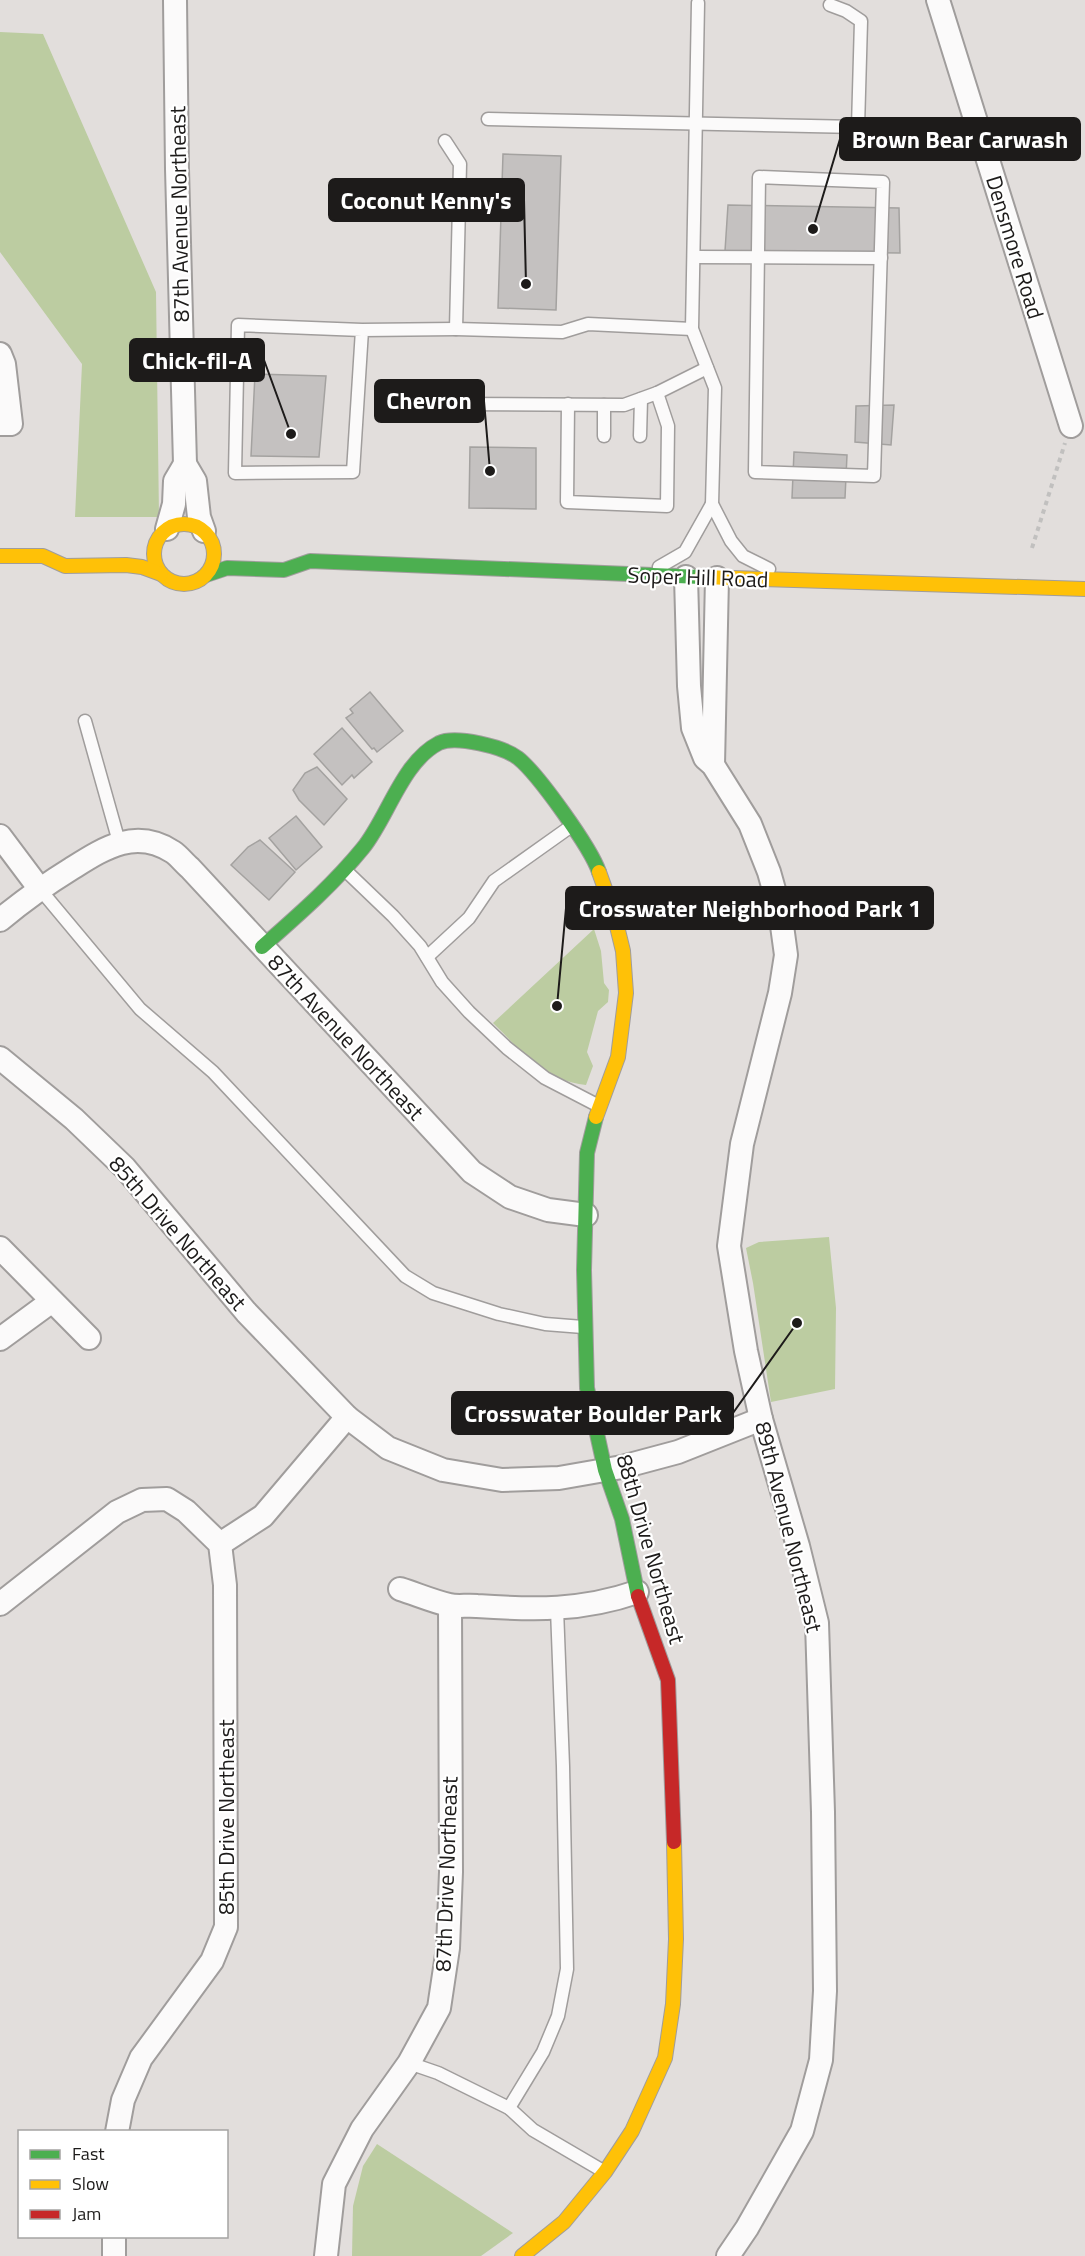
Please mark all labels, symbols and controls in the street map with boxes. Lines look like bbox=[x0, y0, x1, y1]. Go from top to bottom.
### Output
street label: 87th Avenue Northeast bbox=[160, 105, 198, 322]
callout: Brown Bear Carwash bbox=[840, 118, 1080, 160]
text: Brown Bear Carwash bbox=[852, 121, 1068, 157]
street label: Densmore Road bbox=[977, 171, 1053, 323]
callout: Coconut Kenny's bbox=[329, 179, 524, 221]
text: Coconut Kenny's bbox=[340, 182, 512, 218]
callout: Chick-fil-A bbox=[130, 339, 264, 381]
text: Chick-fil-A bbox=[142, 342, 253, 378]
callout: Chevron bbox=[375, 380, 484, 422]
text: Chevron bbox=[386, 382, 472, 418]
street label: Soper Hill Road bbox=[627, 558, 769, 596]
callout: Crosswater Neighborhood Park 1 bbox=[566, 887, 933, 929]
text: Crosswater Neighborhood Park 1 bbox=[579, 890, 921, 926]
street label: 87th Avenue Northeast bbox=[260, 946, 432, 1128]
street label: 85th Drive Northeast bbox=[101, 1148, 255, 1318]
callout: Crosswater Boulder Park bbox=[452, 1392, 733, 1434]
text: Crosswater Boulder Park bbox=[464, 1395, 722, 1431]
street label: 89th Avenue Northeast bbox=[746, 1418, 832, 1636]
street label: 88th Drive Northeast bbox=[608, 1450, 694, 1648]
street label: 85th Drive Northeast bbox=[209, 1719, 243, 1915]
street label: 87th Drive Northeast bbox=[426, 1775, 466, 1972]
legend bbox=[18, 2130, 228, 2238]
text: Fast bbox=[72, 2140, 105, 2167]
text: Slow bbox=[72, 2170, 109, 2197]
text: Jam bbox=[72, 2200, 101, 2227]

